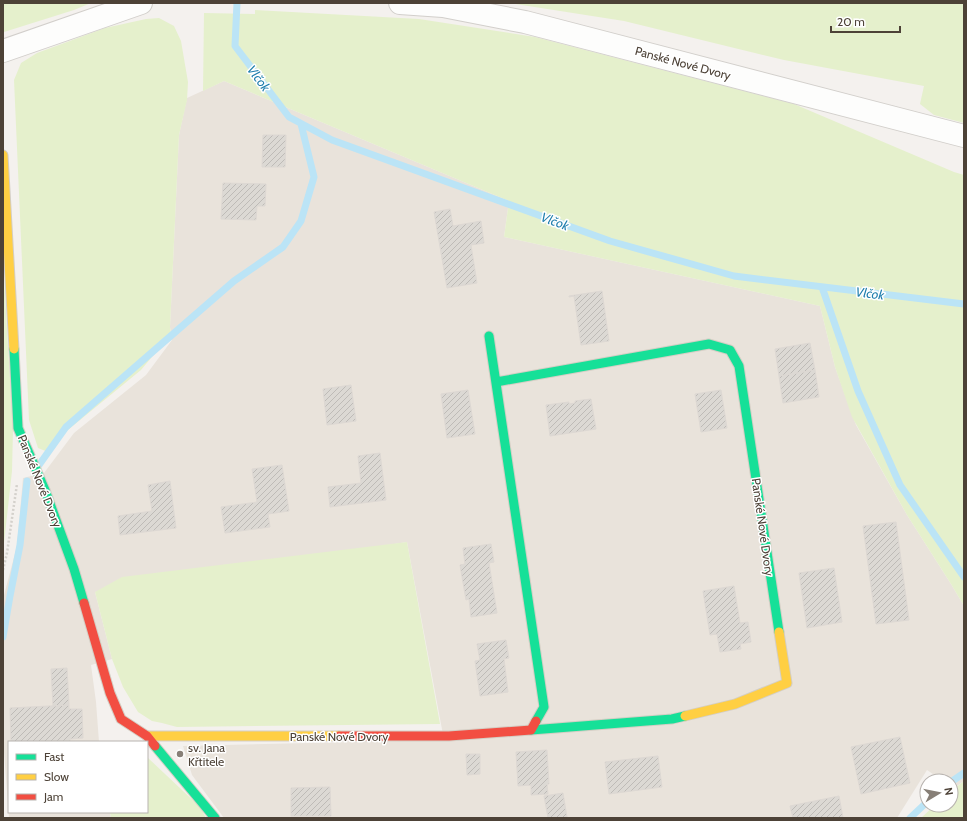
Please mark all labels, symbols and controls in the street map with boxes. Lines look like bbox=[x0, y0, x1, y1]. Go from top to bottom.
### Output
scale bar bbox=[831, 8, 900, 34]
text: 20 m bbox=[837, 14, 865, 29]
street label: Panské Nové Dvory bbox=[633, 43, 733, 83]
water label: Vlčok bbox=[244, 62, 274, 95]
water label: Vlčok bbox=[539, 209, 572, 234]
water label: Vlčok bbox=[855, 283, 886, 303]
street label: Panské Nové Dvory bbox=[15, 433, 65, 529]
street label: Panské Nové Dvory bbox=[749, 477, 777, 577]
street label: Panské Nové Dvory bbox=[290, 729, 388, 744]
place label: sv. Jana Křtitele bbox=[188, 740, 225, 769]
legend bbox=[8, 741, 148, 813]
text: Fast bbox=[44, 749, 64, 764]
marker: sv. Jana Křtitele bbox=[175, 749, 185, 759]
text: Slow bbox=[44, 769, 69, 784]
north arrow bbox=[919, 773, 959, 813]
text: N bbox=[941, 786, 956, 796]
text: Jam bbox=[43, 789, 63, 804]

